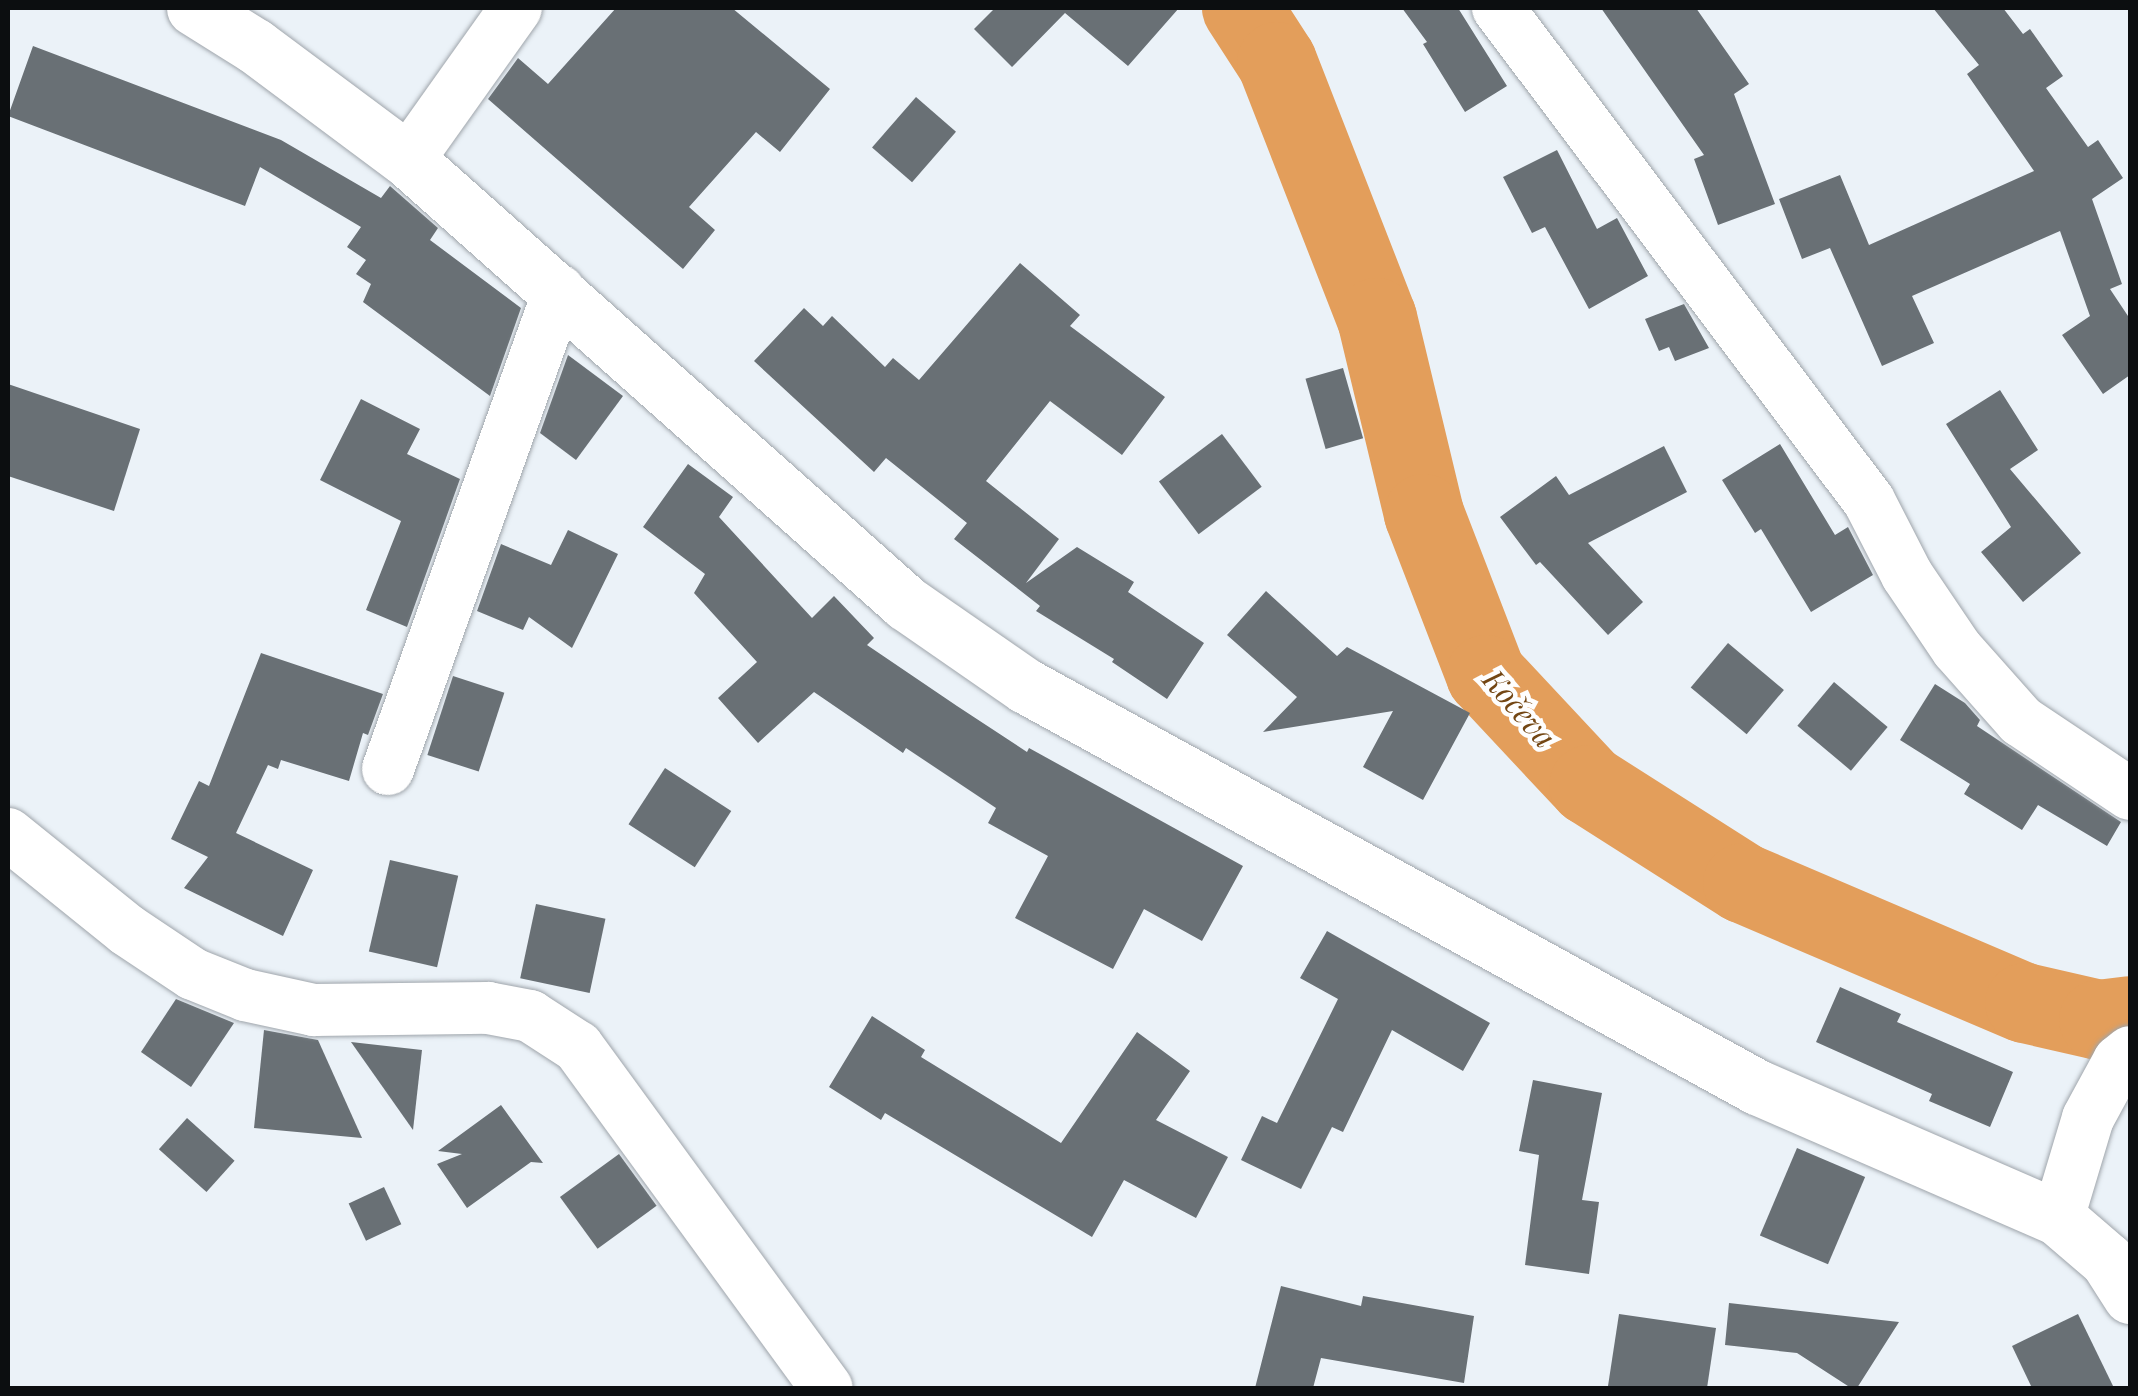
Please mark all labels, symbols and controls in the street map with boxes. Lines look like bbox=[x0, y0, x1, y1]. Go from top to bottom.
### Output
water label: Kočeva bbox=[1476, 662, 1564, 754]

